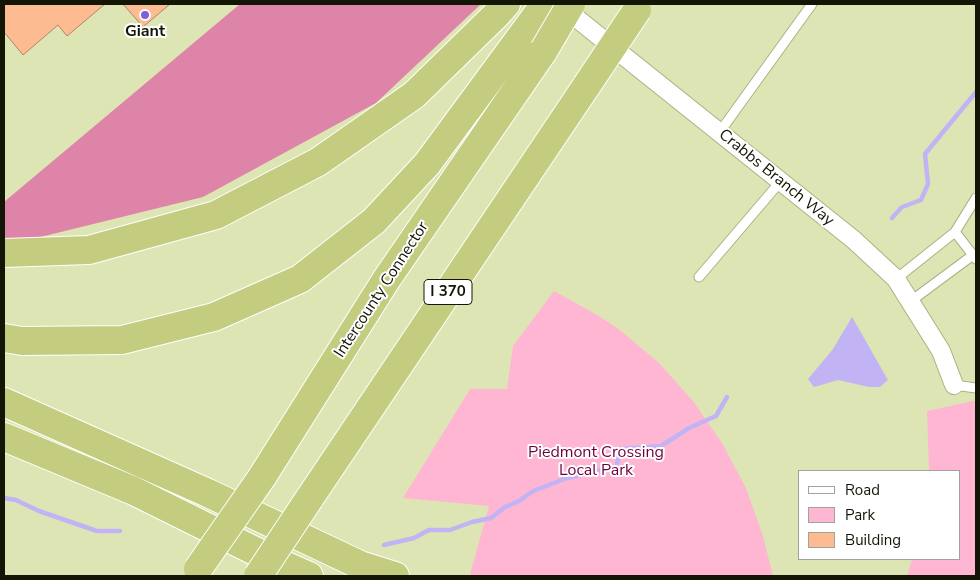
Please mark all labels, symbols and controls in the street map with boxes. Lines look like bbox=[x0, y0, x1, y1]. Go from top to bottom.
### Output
marker: Giant bbox=[139, 9, 151, 21]
place label: Giant bbox=[125, 22, 165, 42]
street label: Crabbs Branch Way bbox=[714, 125, 838, 231]
street label: Intercounty Connector bbox=[331, 218, 433, 362]
road number: I 370 bbox=[424, 280, 472, 304]
park label: Piedmont Crossing Local Park bbox=[528, 443, 664, 481]
legend bbox=[798, 470, 960, 560]
text: Road bbox=[845, 480, 880, 500]
text: Park bbox=[845, 505, 875, 525]
text: Building bbox=[845, 530, 901, 550]

